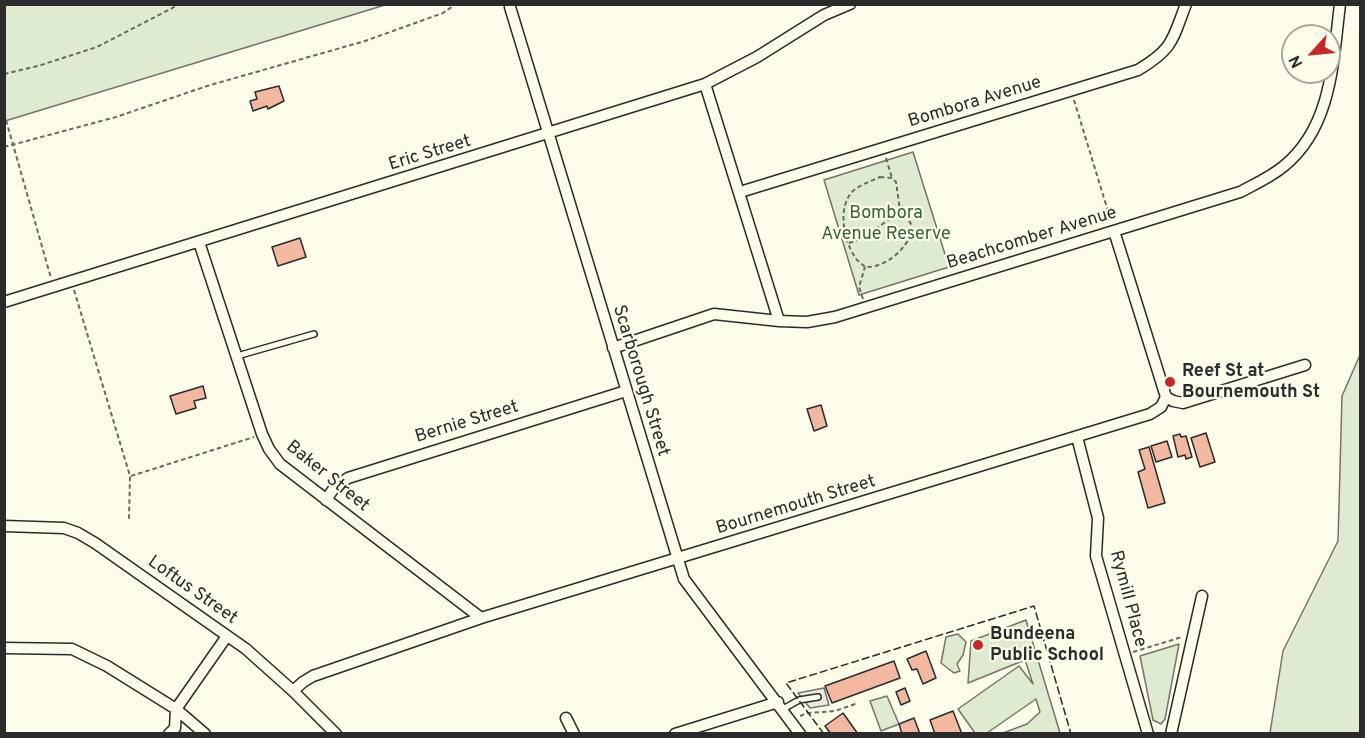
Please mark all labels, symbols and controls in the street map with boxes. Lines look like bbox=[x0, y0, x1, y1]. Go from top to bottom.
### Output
north arrow bbox=[1281, 24, 1341, 84]
text: N bbox=[1285, 52, 1308, 71]
street label: Bombora Avenue bbox=[906, 72, 1044, 134]
street label: Eric Street bbox=[386, 131, 474, 177]
park label: Bombora Avenue Reserve bbox=[821, 203, 951, 246]
street label: Beachcomber Avenue bbox=[944, 203, 1120, 275]
street label: Scarborough Street bbox=[607, 303, 673, 459]
place label: Reef St at Bournemouth St bbox=[1182, 361, 1320, 404]
marker: Reef St at Bournemouth St bbox=[1163, 375, 1177, 389]
street label: Bernie Street bbox=[413, 397, 521, 449]
street label: Baker Street bbox=[281, 437, 373, 517]
street label: Bournemouth Street bbox=[714, 471, 878, 541]
street label: Rymill Place bbox=[1104, 548, 1150, 650]
street label: Loftus Street bbox=[143, 552, 241, 630]
place label: Bundeena Public School bbox=[990, 624, 1104, 666]
marker: Bundeena Public School bbox=[971, 638, 985, 652]

